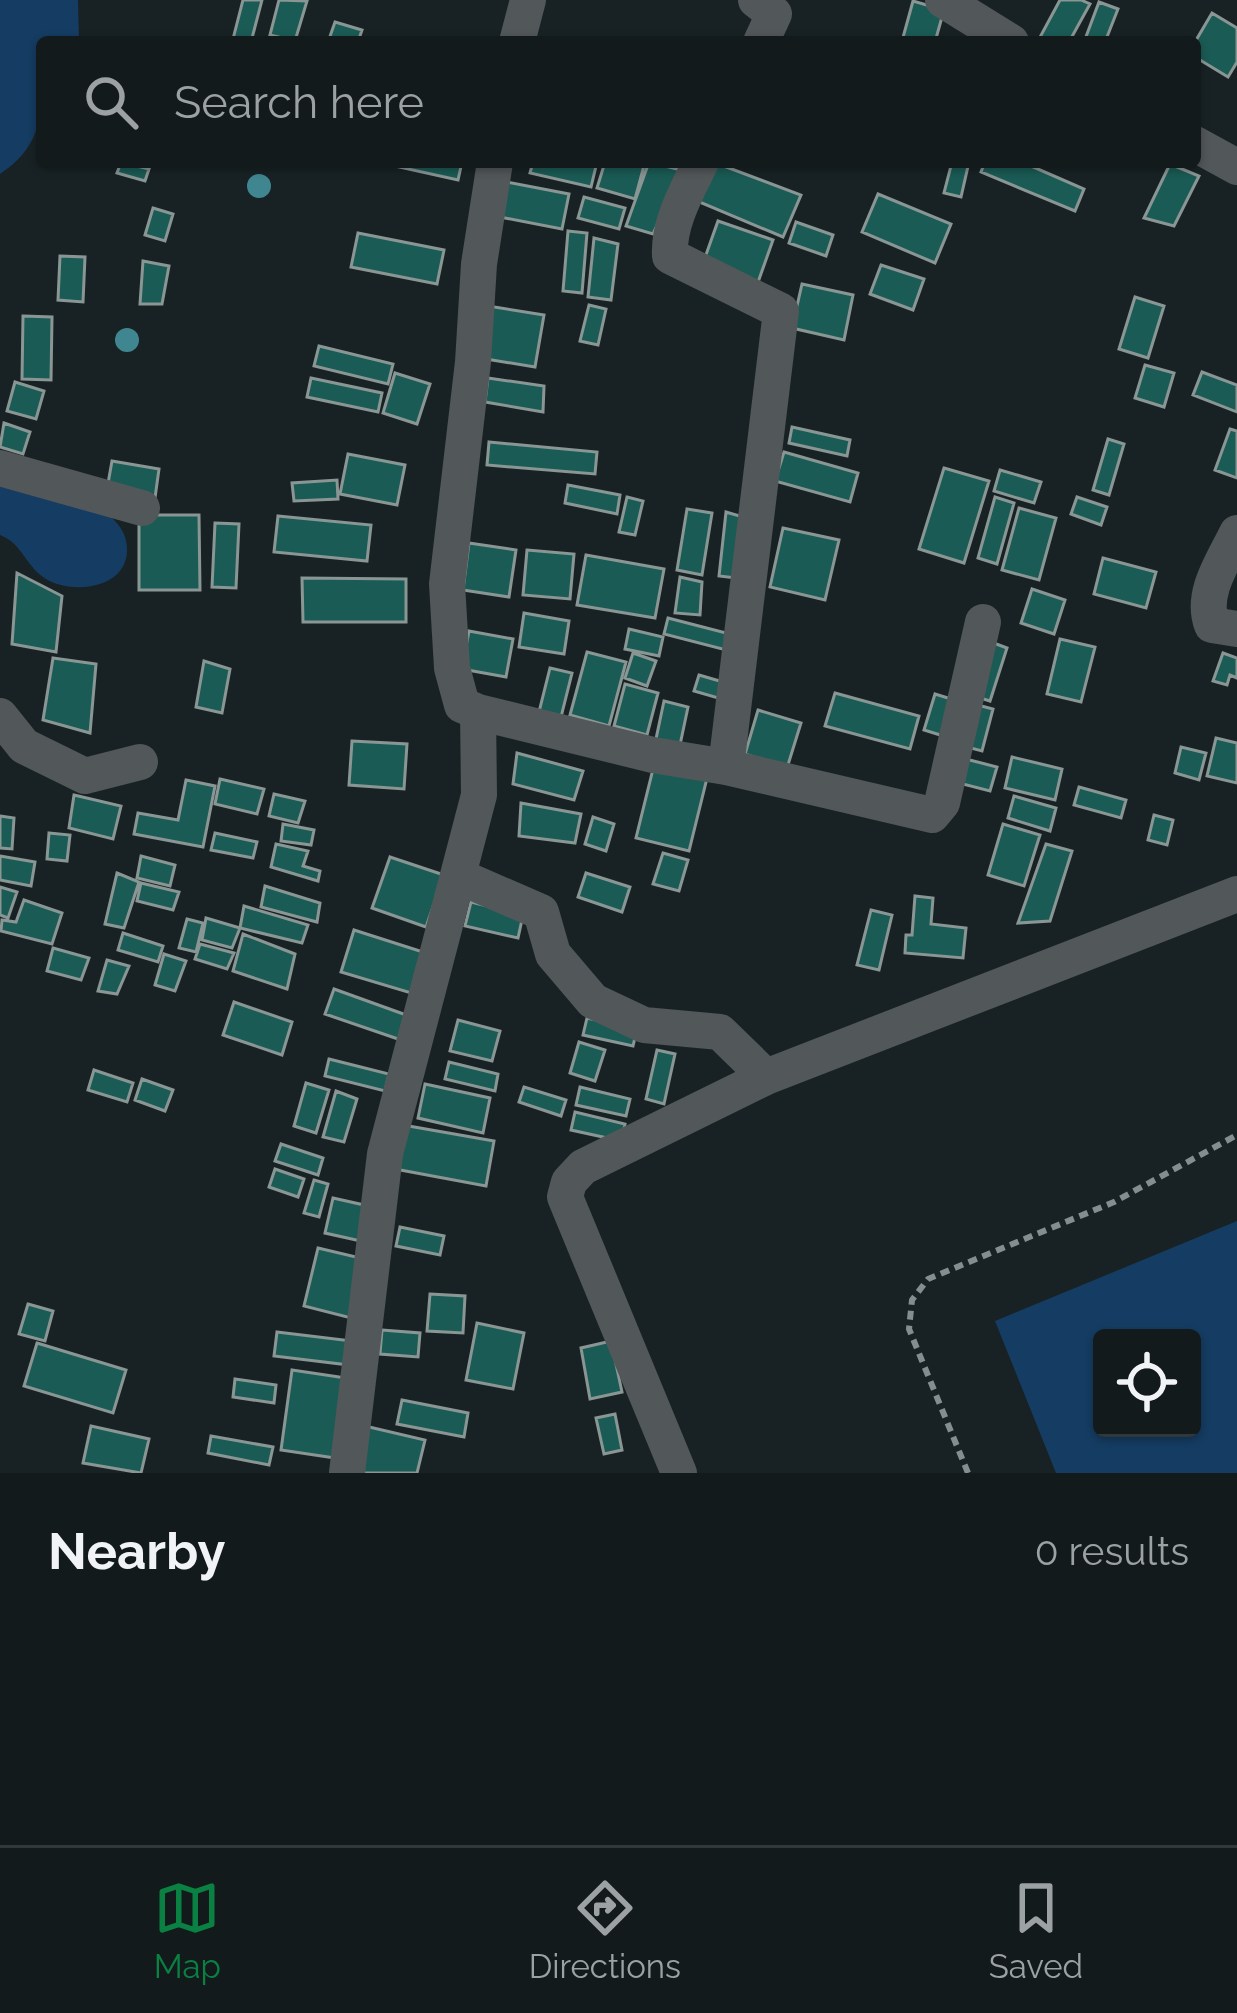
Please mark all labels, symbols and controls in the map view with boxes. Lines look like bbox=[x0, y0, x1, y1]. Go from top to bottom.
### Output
search box bbox=[36, 36, 1201, 168]
icon: search bbox=[78, 69, 144, 135]
text: Search here bbox=[174, 76, 424, 129]
map controls bbox=[1093, 1329, 1201, 1437]
button: locate bbox=[1093, 1329, 1201, 1437]
text: Nearby bbox=[48, 1521, 225, 1581]
text: 0 results bbox=[1035, 1528, 1189, 1574]
tab: Map bbox=[154, 1875, 221, 1986]
tab: Directions bbox=[529, 1875, 681, 1986]
tab: Saved bbox=[989, 1875, 1083, 1986]

